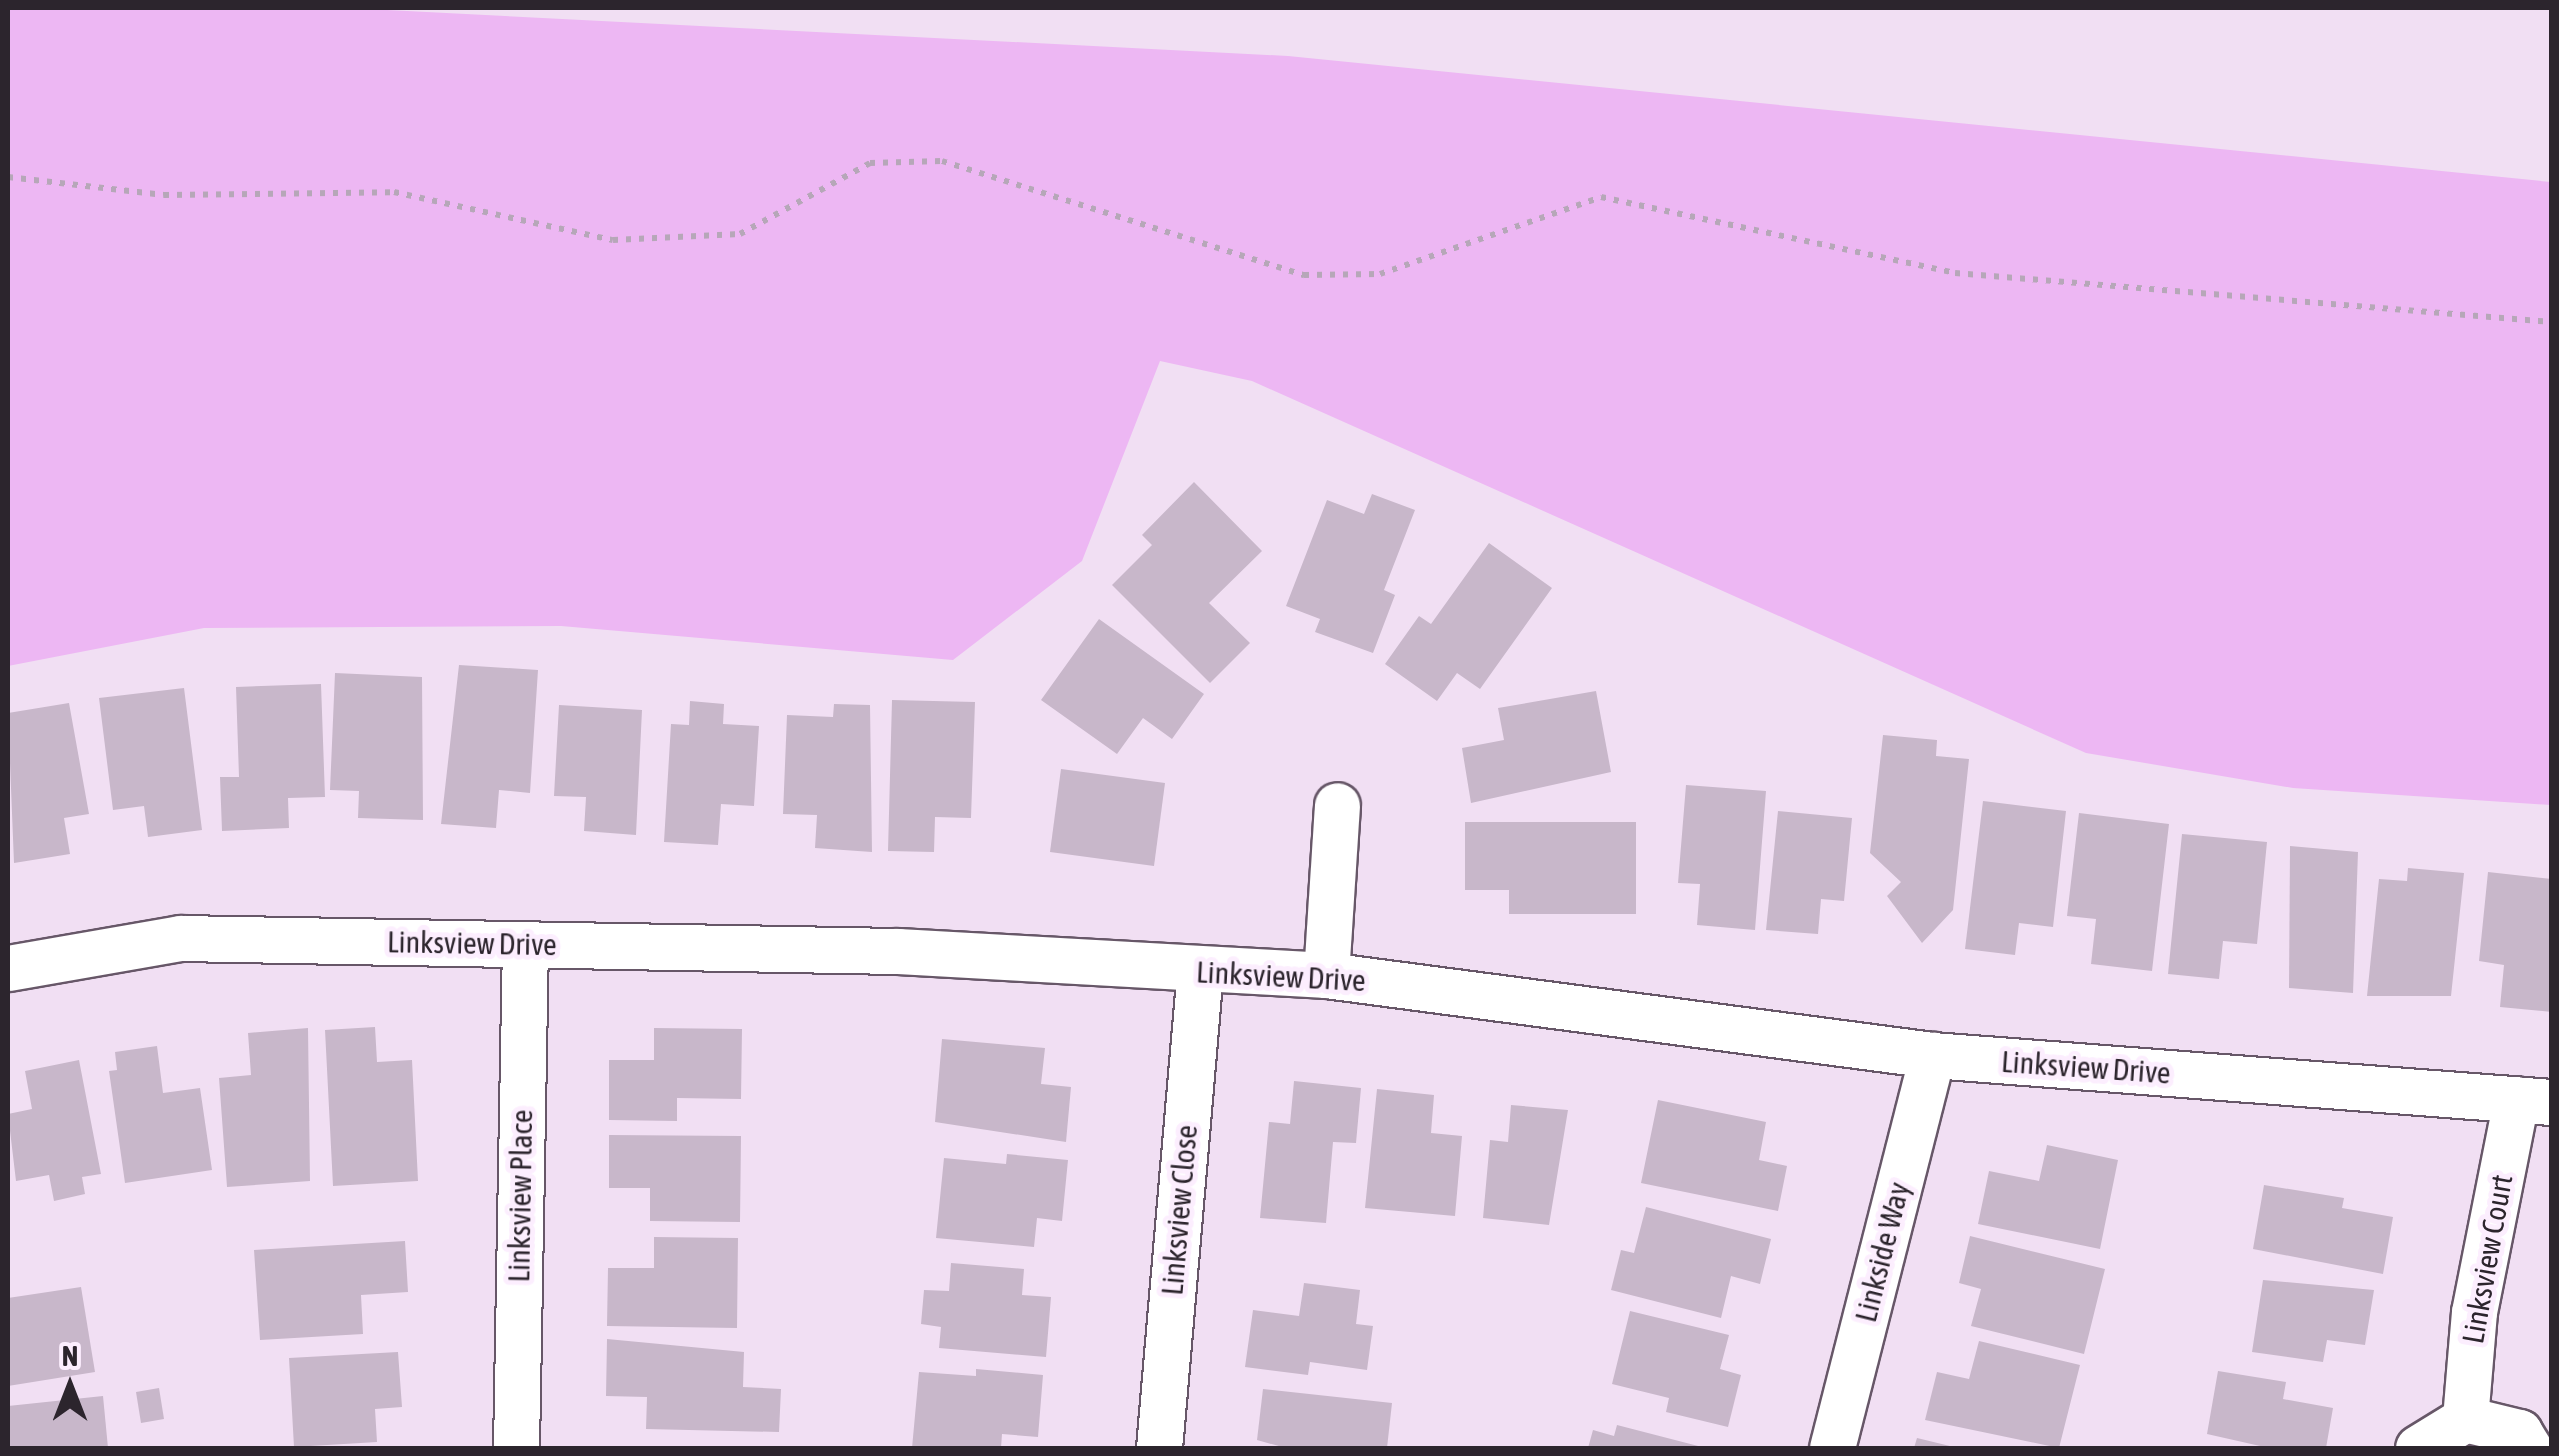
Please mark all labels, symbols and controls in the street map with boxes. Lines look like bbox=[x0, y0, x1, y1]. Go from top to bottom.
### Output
street label: Linksview Drive bbox=[387, 924, 557, 962]
street label: Linksview Drive bbox=[1195, 954, 1367, 998]
street label: Linksview Drive bbox=[2000, 1043, 2172, 1091]
street label: Linksview Place bbox=[500, 1109, 540, 1283]
street label: Linksview Close bbox=[1154, 1123, 1204, 1297]
street label: Linksview Court bbox=[2454, 1172, 2520, 1346]
street label: Linkside Way bbox=[1847, 1178, 1917, 1326]
north arrow bbox=[20, 1336, 120, 1436]
text: N bbox=[62, 1340, 78, 1372]

